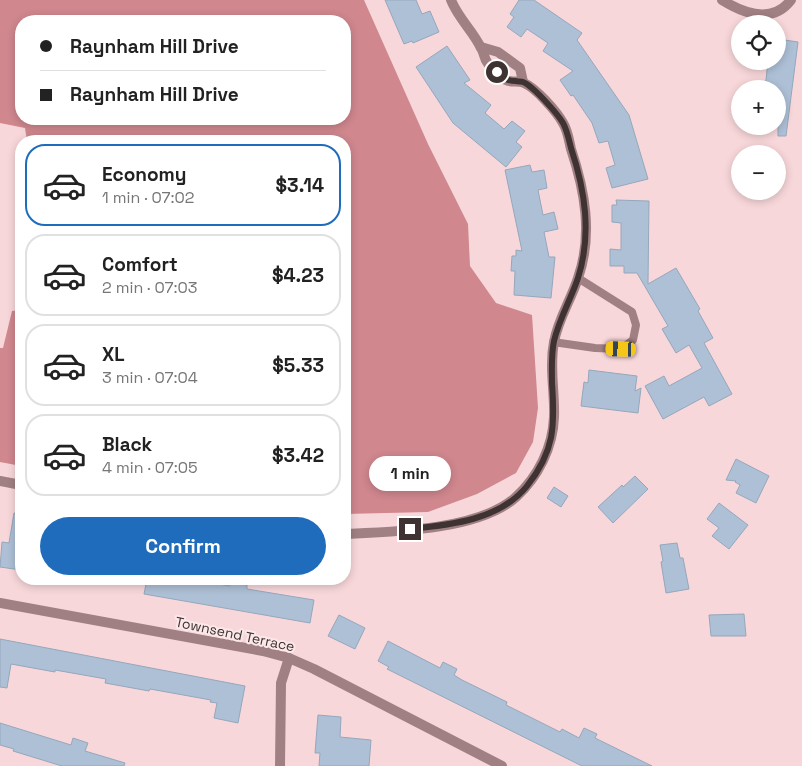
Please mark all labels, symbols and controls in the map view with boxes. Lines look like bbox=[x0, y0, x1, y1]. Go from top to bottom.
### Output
map controls bbox=[731, 15, 786, 200]
button: locate bbox=[731, 15, 786, 70]
text: Raynham Hill Drive bbox=[70, 34, 239, 59]
route start bbox=[486, 61, 508, 83]
button: + bbox=[731, 80, 786, 135]
text: Raynham Hill Drive bbox=[70, 82, 239, 107]
button: − bbox=[731, 145, 786, 200]
text: Economy bbox=[102, 162, 186, 187]
icon: car bbox=[42, 163, 87, 208]
text: $3.14 bbox=[276, 173, 324, 198]
text: 1 min · 07:02 bbox=[102, 187, 194, 208]
text: Comfort bbox=[102, 252, 178, 277]
icon: car bbox=[42, 253, 87, 298]
text: $4.23 bbox=[272, 263, 324, 288]
text: 2 min · 07:03 bbox=[102, 277, 197, 298]
car bbox=[605, 341, 636, 357]
text: XL bbox=[102, 342, 125, 367]
icon: car bbox=[42, 343, 87, 388]
text: $5.33 bbox=[272, 353, 324, 378]
text: 3 min · 07:04 bbox=[102, 367, 198, 388]
text: Black bbox=[102, 432, 152, 457]
icon: car bbox=[42, 433, 87, 478]
text: $3.42 bbox=[272, 443, 324, 468]
callout: 1 min bbox=[369, 456, 451, 492]
text: 4 min · 07:05 bbox=[102, 457, 198, 478]
text: 1 min bbox=[390, 463, 430, 484]
button: Confirm bbox=[40, 517, 326, 575]
route end bbox=[399, 518, 421, 540]
street label: Townsend Terrace bbox=[174, 613, 296, 655]

